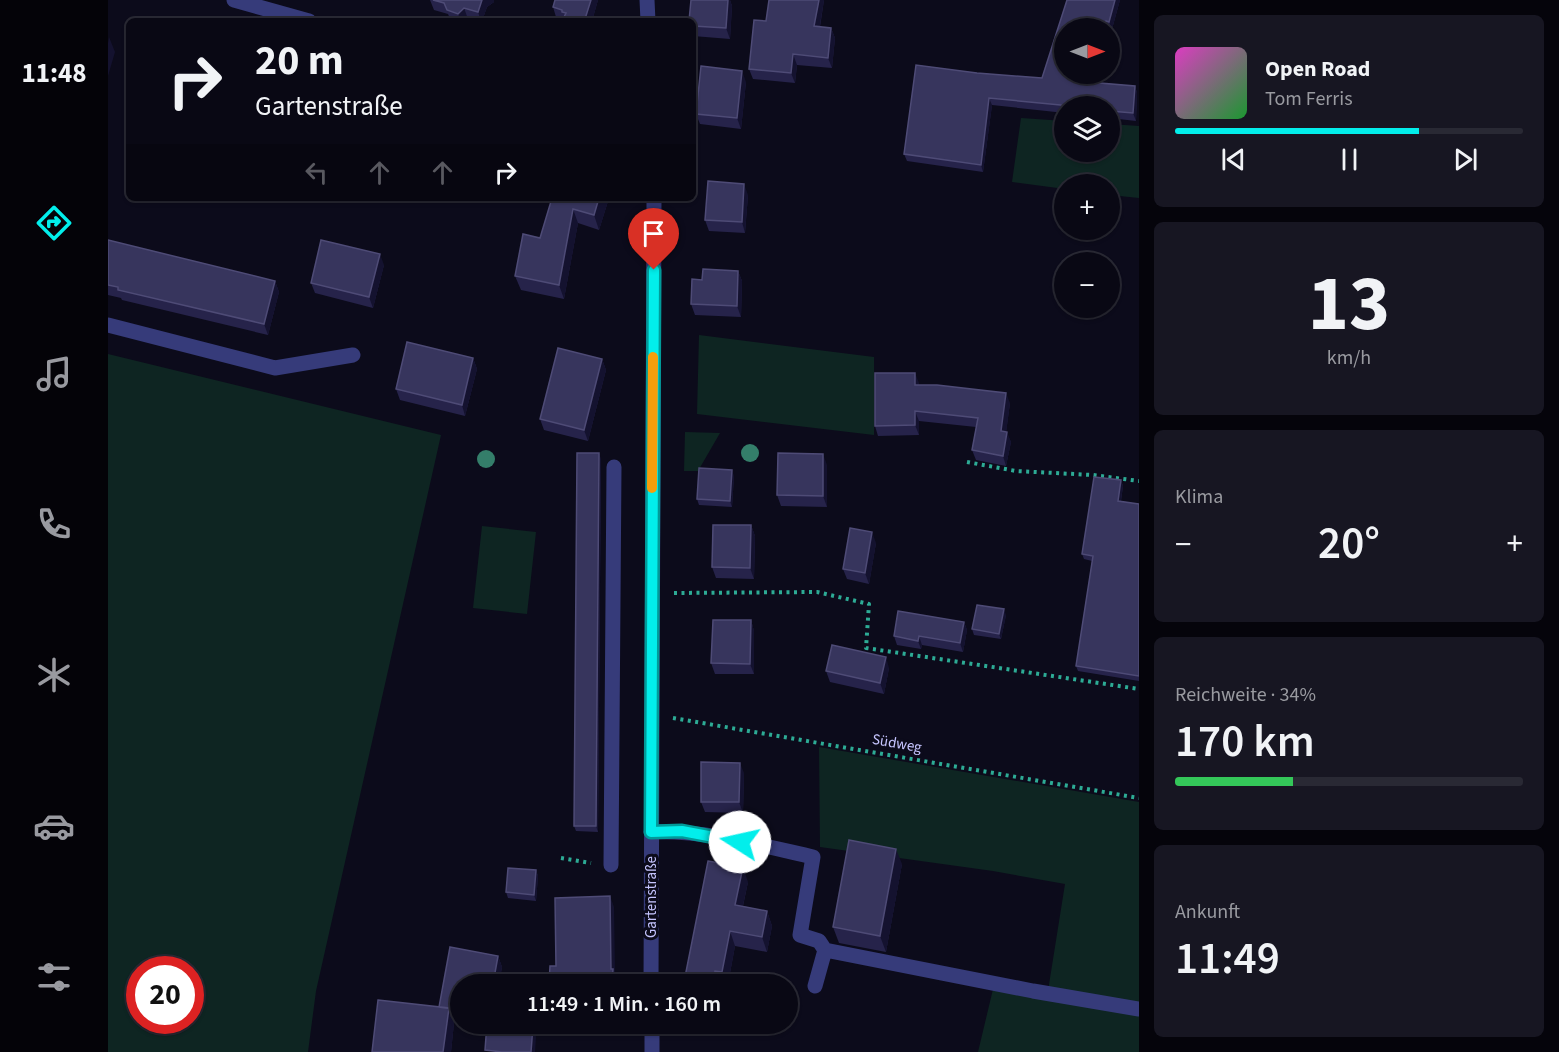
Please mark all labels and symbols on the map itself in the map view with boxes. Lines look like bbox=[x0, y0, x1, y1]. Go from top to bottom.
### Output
north arrow bbox=[1054, 18, 1120, 84]
pin bbox=[628, 208, 679, 270]
street label: Südweg bbox=[870, 729, 924, 758]
position arrow bbox=[708, 810, 772, 874]
street label: Gartenstraße bbox=[641, 856, 662, 938]
speed limit sign: 20 bbox=[126, 956, 204, 1034]

